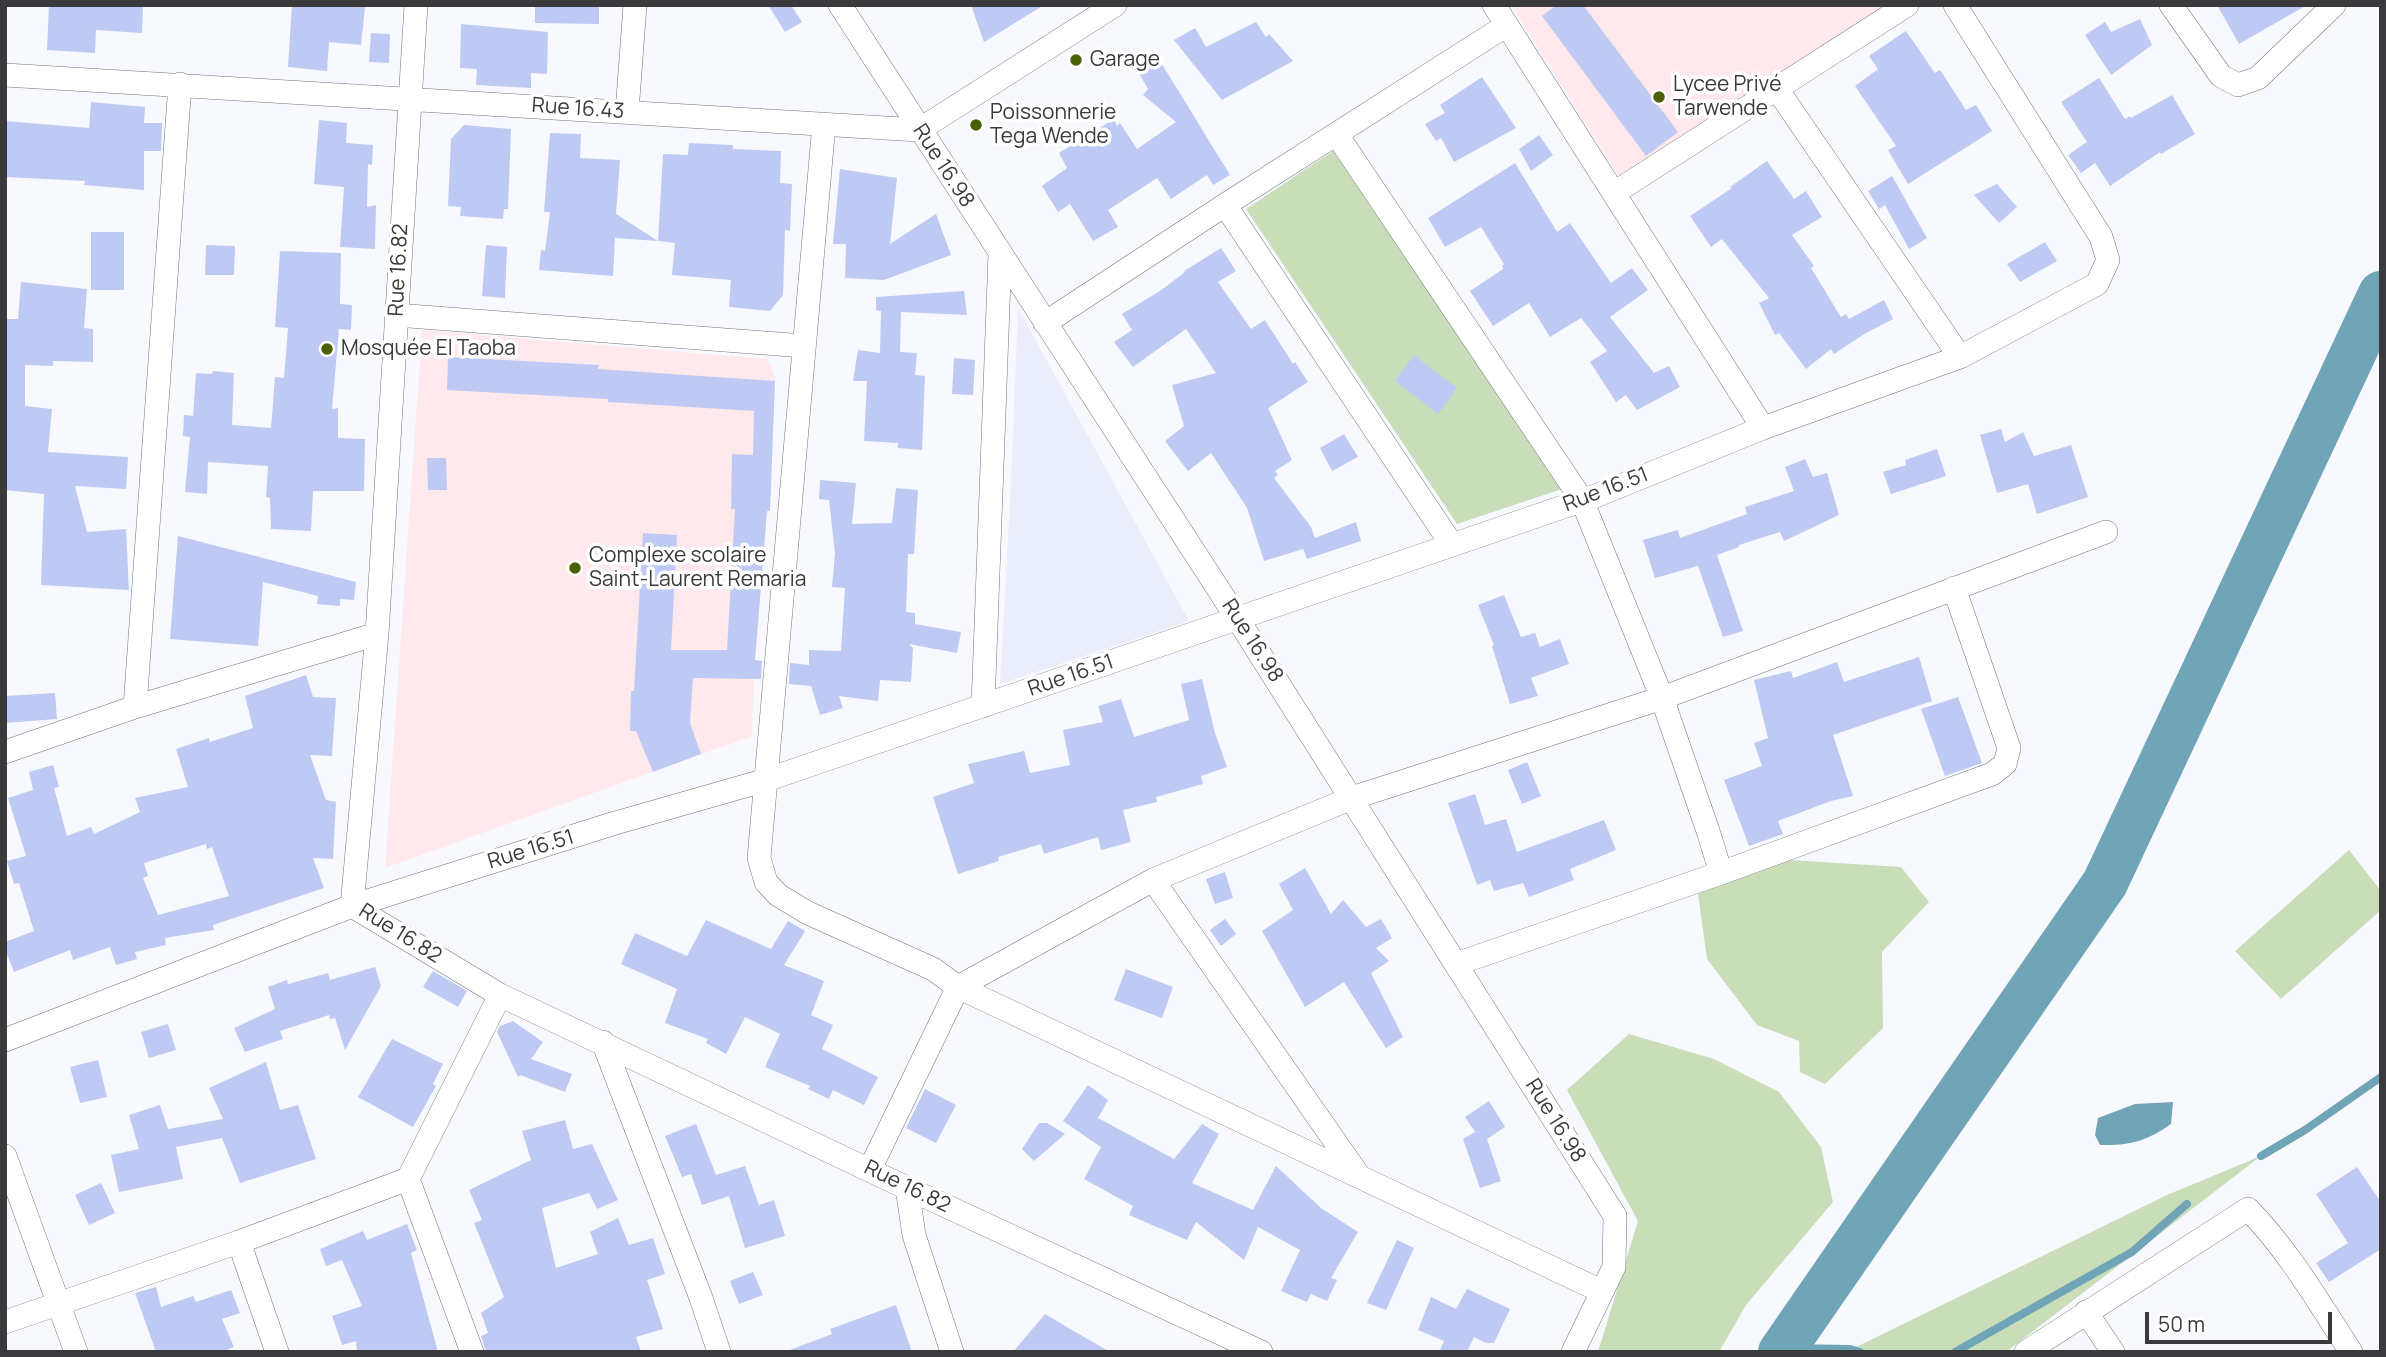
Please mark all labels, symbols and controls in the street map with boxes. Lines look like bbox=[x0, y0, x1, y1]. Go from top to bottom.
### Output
place label: Garage bbox=[1090, 47, 1160, 73]
marker: Garage bbox=[1068, 52, 1084, 68]
place label: Lycee Privé Tarwende bbox=[1673, 72, 1781, 122]
marker: Lycee Privé Tarwende bbox=[1651, 89, 1667, 105]
street label: Rue 16.43 bbox=[531, 93, 625, 125]
place label: Poissonnerie Tega Wende bbox=[990, 100, 1116, 150]
marker: Poissonnerie Tega Wende bbox=[968, 117, 984, 133]
street label: Rue 16.98 bbox=[907, 120, 979, 212]
street label: Rue 16.82 bbox=[384, 223, 414, 317]
place label: Mosquée El Taoba bbox=[341, 336, 516, 362]
marker: Mosquée El Taoba bbox=[319, 341, 335, 357]
street label: Rue 16.51 bbox=[1560, 462, 1652, 518]
place label: Complexe scolaire Saint-Laurent Remaria bbox=[589, 543, 806, 593]
marker: Complexe scolaire Saint-Laurent Remaria bbox=[567, 560, 583, 576]
street label: Rue 16.98 bbox=[1216, 595, 1288, 687]
street label: Rue 16.51 bbox=[1025, 650, 1117, 702]
street label: Rue 16.51 bbox=[485, 825, 577, 875]
street label: Rue 16.82 bbox=[354, 899, 446, 969]
street label: Rue 16.98 bbox=[1519, 1074, 1591, 1168]
street label: Rue 16.82 bbox=[860, 1155, 954, 1219]
scale bar bbox=[2148, 1298, 2335, 1342]
text: 50 m bbox=[2158, 1310, 2205, 1338]

